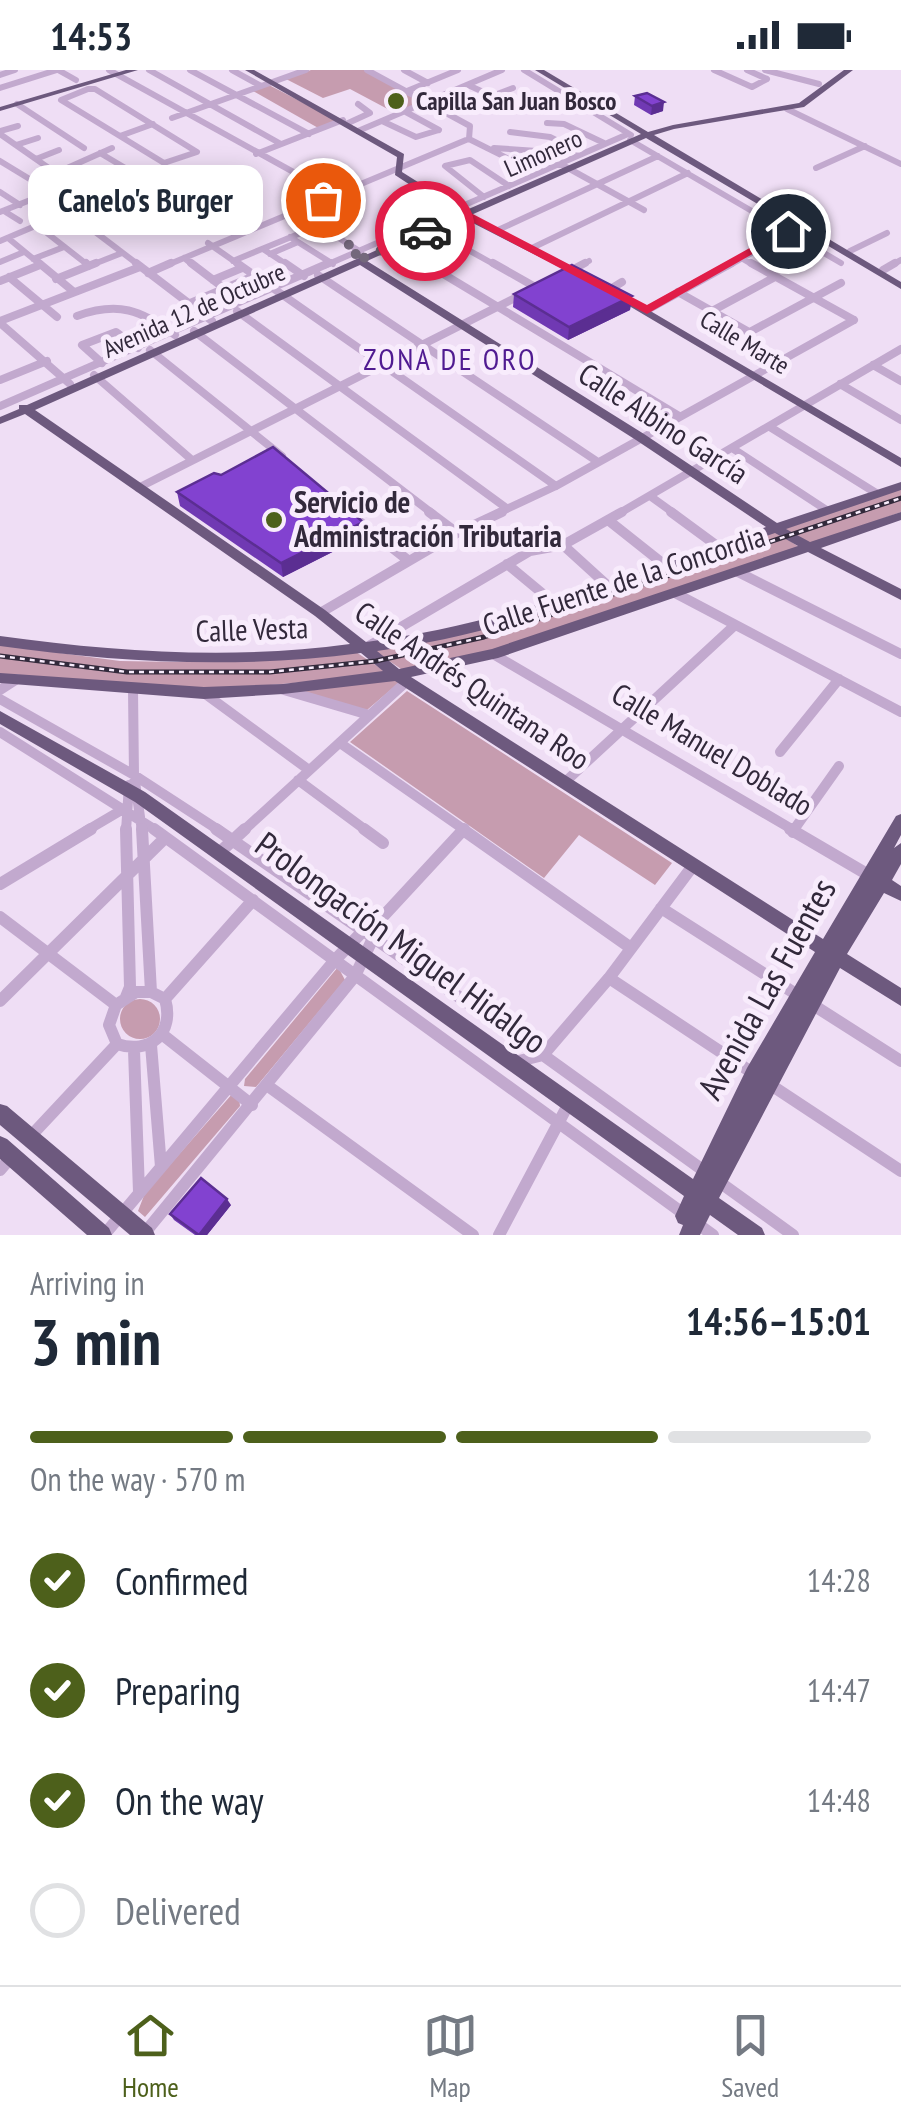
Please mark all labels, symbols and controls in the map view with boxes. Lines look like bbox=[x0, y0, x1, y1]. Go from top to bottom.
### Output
text: 14:53 bbox=[50, 11, 132, 60]
place label: Capilla San Juan Bosco bbox=[416, 85, 616, 117]
marker: Capilla San Juan Bosco bbox=[385, 90, 407, 112]
street label: Limonero bbox=[499, 122, 587, 184]
pin bbox=[281, 158, 366, 243]
callout: Canelo's Burger bbox=[28, 165, 263, 235]
icon: bag bbox=[296, 173, 351, 228]
text: Canelo's Burger bbox=[58, 179, 233, 221]
courier bbox=[375, 181, 475, 281]
pin bbox=[746, 189, 831, 274]
icon: car bbox=[398, 204, 453, 259]
icon: home bbox=[761, 204, 816, 259]
street label: Avenida 12 de Octubre bbox=[98, 255, 290, 365]
street label: Calle Marte bbox=[694, 303, 796, 381]
district label: ZONA DE ORO bbox=[363, 339, 537, 378]
street label: Calle Albino García bbox=[572, 353, 756, 492]
place label: Servicio de Administración Tributaria bbox=[293, 482, 562, 555]
marker: Servicio de Administración Tributaria bbox=[263, 509, 285, 531]
street label: Calle Fuente de la Concordia bbox=[477, 515, 770, 644]
street label: Calle Andrés Quintana Roo bbox=[348, 592, 598, 778]
street label: Calle Vesta bbox=[195, 607, 309, 650]
street label: Calle Manuel Doblado bbox=[605, 673, 820, 824]
street label: Prolongación Miguel Hidalgo bbox=[247, 821, 556, 1063]
street label: Avenida Las Fuentes bbox=[687, 870, 846, 1107]
text: Arriving in bbox=[30, 1262, 145, 1304]
text: 14:56–15:01 bbox=[686, 1296, 871, 1345]
text: 3 min bbox=[30, 1299, 161, 1383]
text: On the way · 570 m bbox=[30, 1458, 245, 1500]
icon: check bbox=[30, 1553, 85, 1608]
text: Confirmed bbox=[115, 1556, 248, 1605]
text: 14:28 bbox=[807, 1559, 871, 1601]
icon: check bbox=[30, 1663, 85, 1718]
text: Preparing bbox=[115, 1666, 241, 1715]
text: 14:47 bbox=[807, 1669, 871, 1711]
icon: check bbox=[30, 1773, 85, 1828]
text: On the way bbox=[115, 1776, 263, 1825]
text: 14:48 bbox=[807, 1779, 871, 1821]
text: Delivered bbox=[115, 1886, 241, 1935]
tab: Home bbox=[122, 2008, 179, 2105]
tab: Map bbox=[423, 2008, 478, 2105]
tab: Saved bbox=[721, 2008, 779, 2105]

